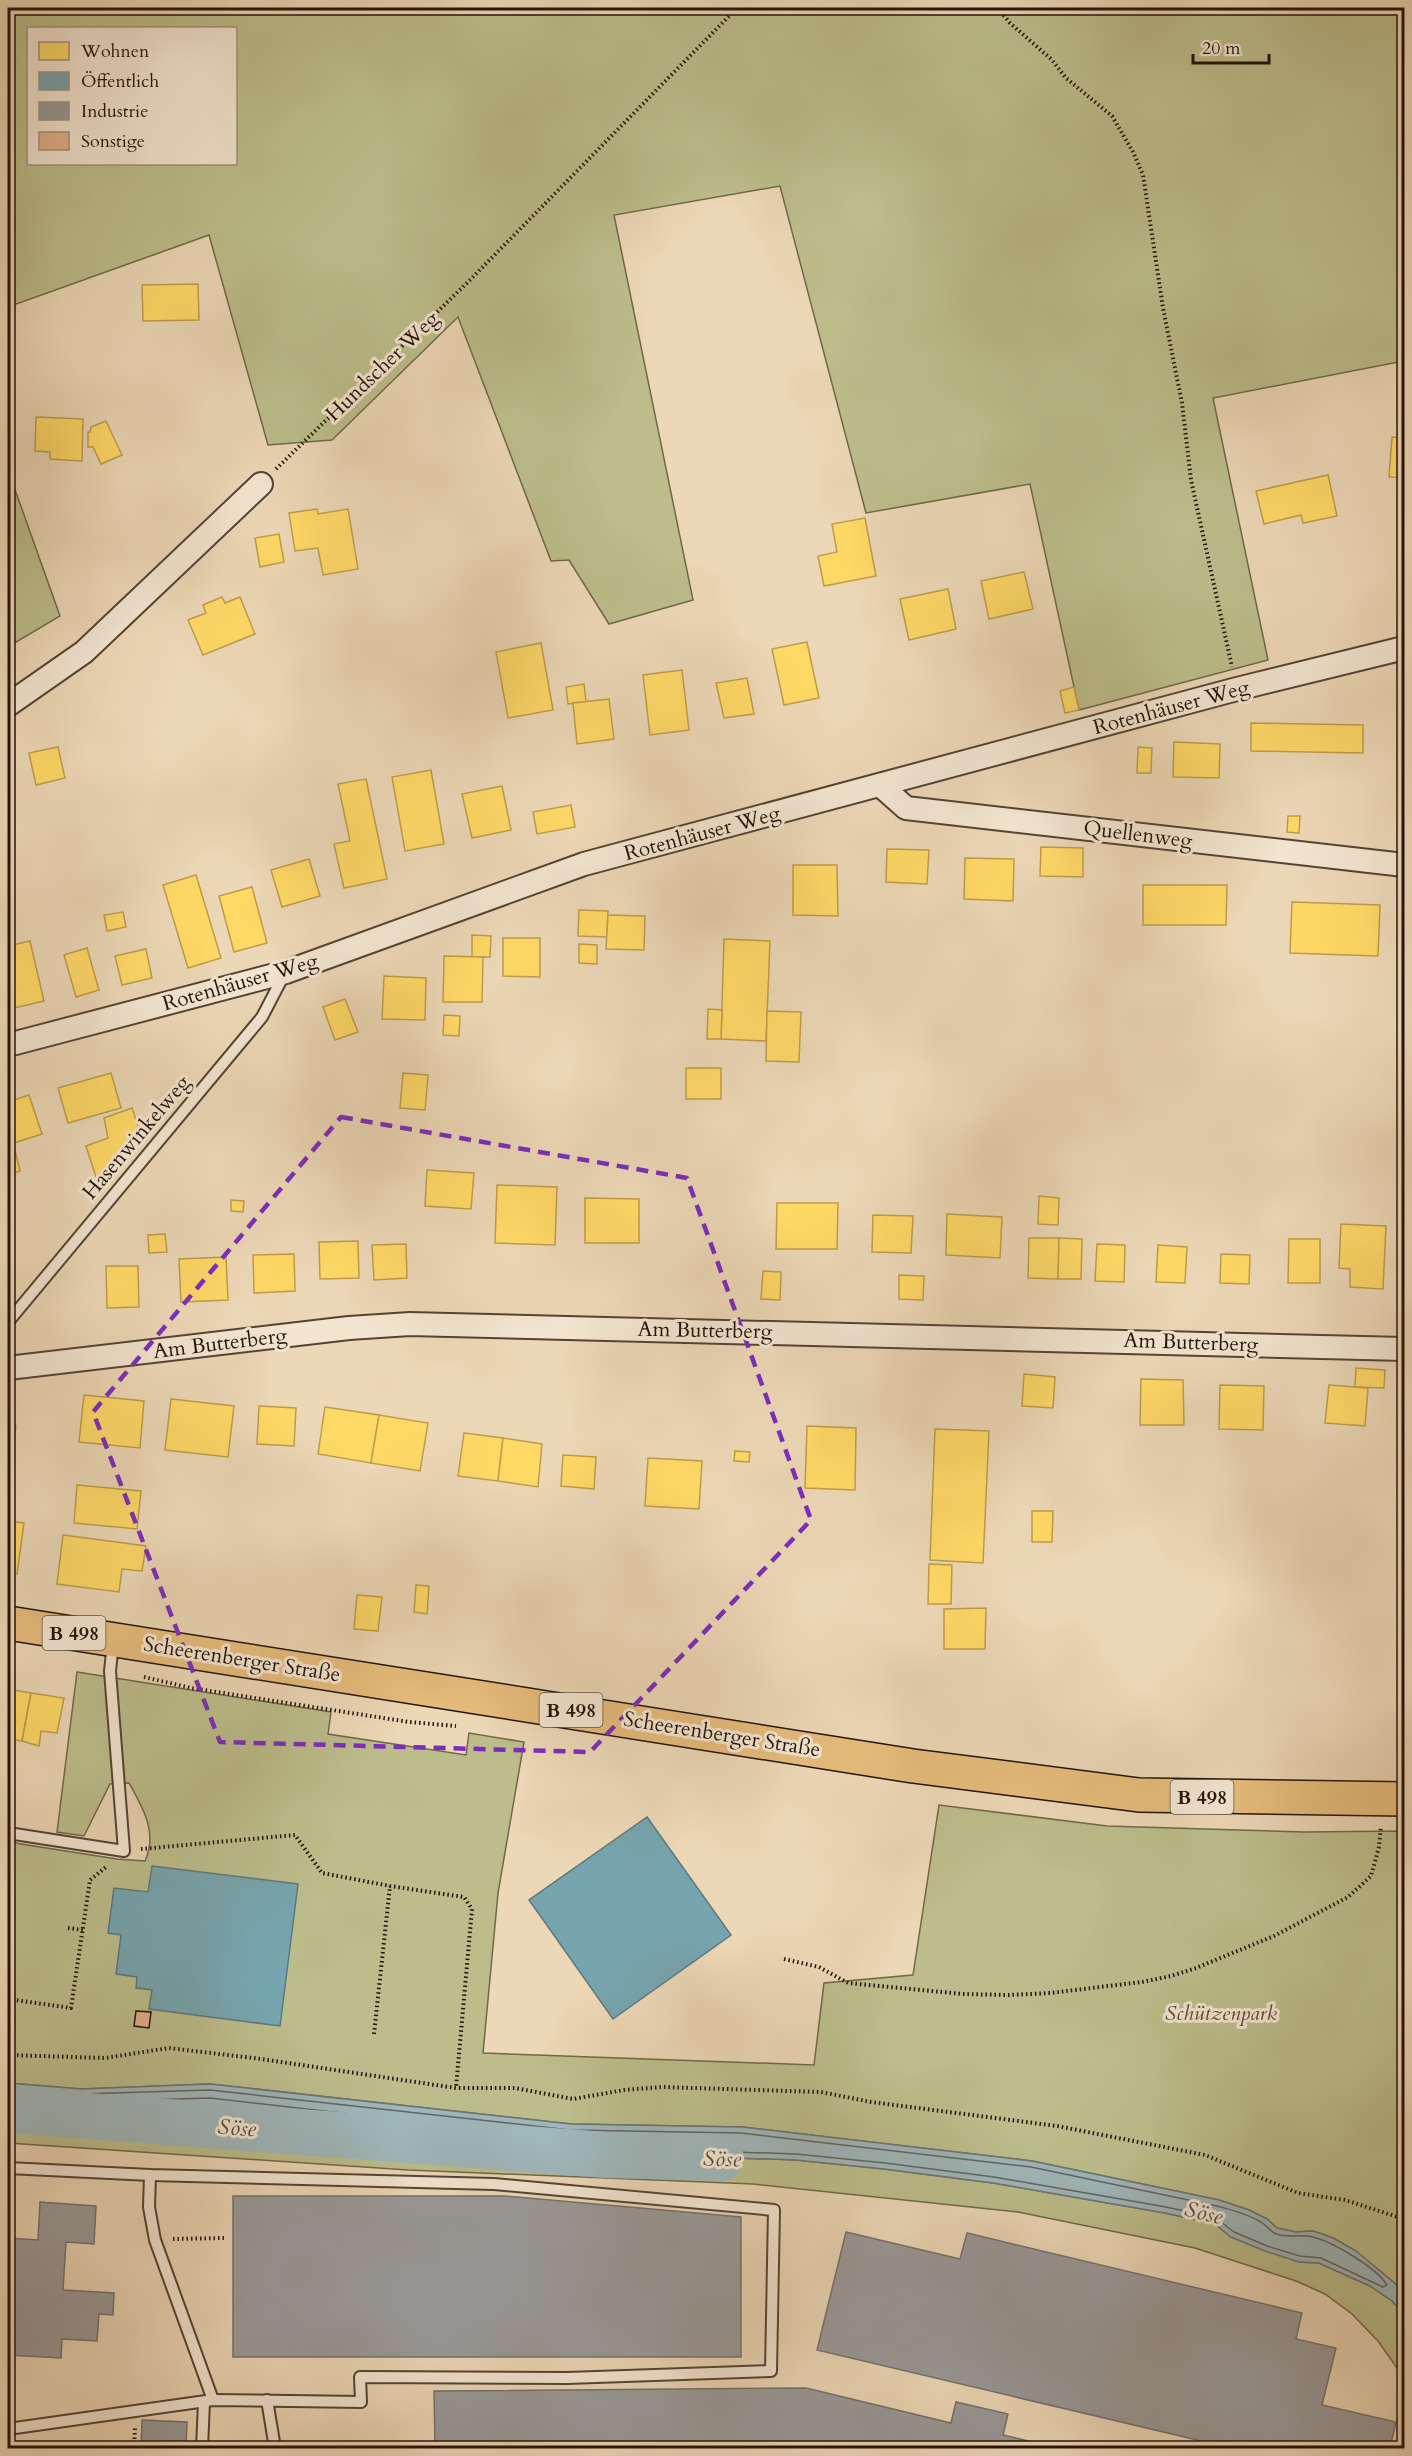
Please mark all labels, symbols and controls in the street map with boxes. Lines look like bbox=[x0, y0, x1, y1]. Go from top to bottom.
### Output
legend bbox=[27, 27, 237, 165]
scale bar bbox=[1193, 27, 1270, 65]
text: 20 m bbox=[1202, 36, 1241, 61]
text: Wohnen bbox=[80, 39, 150, 64]
text: Öffentlich bbox=[81, 69, 159, 94]
text: Industrie bbox=[81, 99, 148, 124]
text: Sonstige bbox=[81, 129, 145, 154]
street label: Hundscher Weg bbox=[319, 304, 446, 428]
street label: Rotenhäuser Weg bbox=[1090, 673, 1253, 742]
street label: Rotenhäuser Weg bbox=[621, 799, 784, 868]
street label: Quellenweg bbox=[1082, 813, 1194, 856]
street label: Rotenhäuser Weg bbox=[159, 946, 322, 1019]
street label: Hasenwinkelweg bbox=[76, 1069, 197, 1206]
street label: Am Butterberg bbox=[637, 1315, 773, 1346]
street label: Am Butterberg bbox=[151, 1321, 289, 1366]
street label: Am Butterberg bbox=[1123, 1326, 1259, 1359]
road number: B 498 bbox=[42, 1616, 106, 1650]
street label: Scheerenberger Straße bbox=[141, 1630, 342, 1689]
road number: B 498 bbox=[540, 1693, 602, 1727]
street label: Scheerenberger Straße bbox=[621, 1705, 822, 1764]
road number: B 498 bbox=[1170, 1780, 1234, 1814]
park label: Schützenpark bbox=[1165, 1999, 1278, 2028]
water label: Söse bbox=[217, 2112, 258, 2144]
water label: Söse bbox=[703, 2144, 742, 2174]
water label: Söse bbox=[1182, 2194, 1226, 2232]

